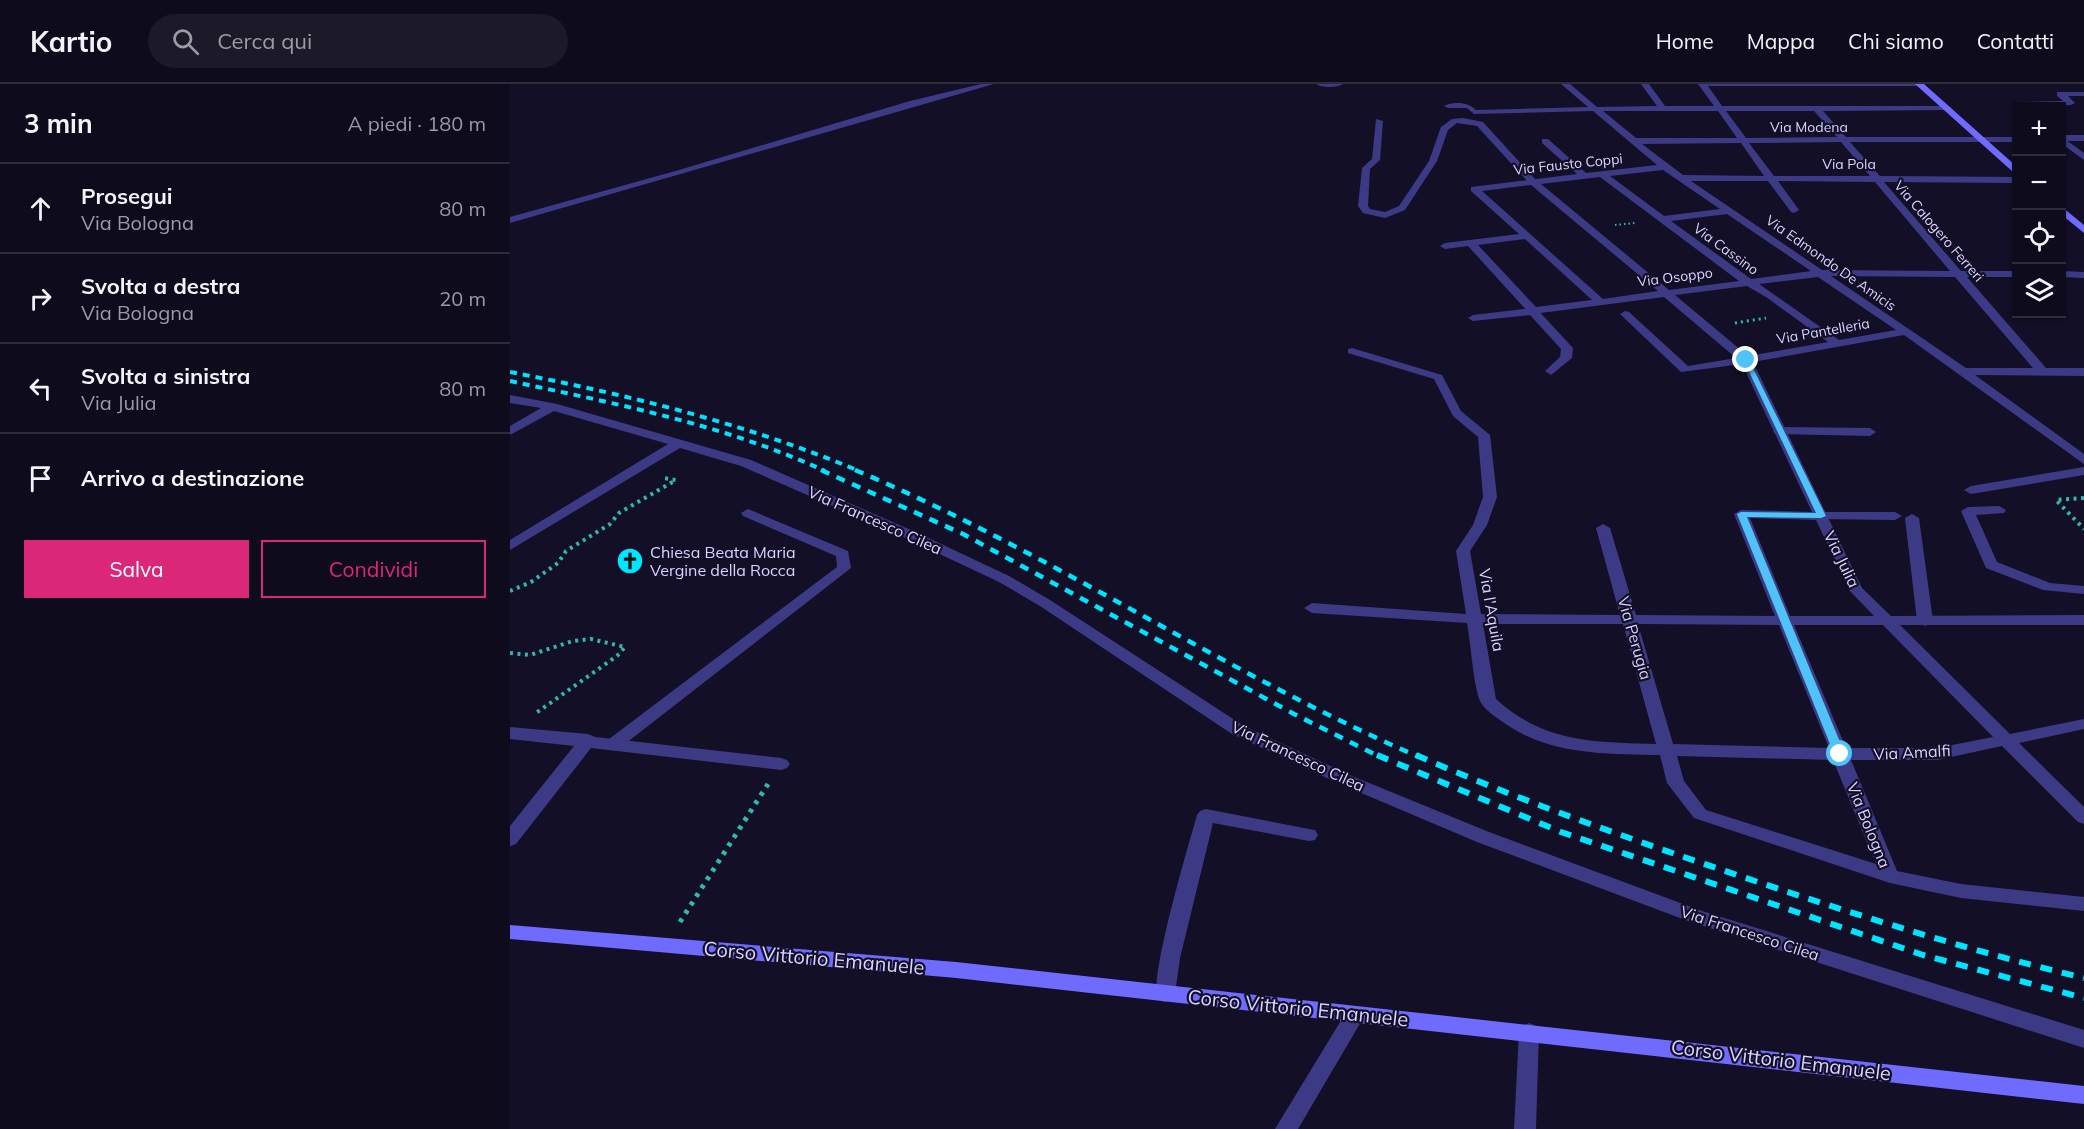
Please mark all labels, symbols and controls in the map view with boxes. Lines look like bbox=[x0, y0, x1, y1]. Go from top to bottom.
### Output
search box bbox=[148, 14, 568, 68]
text: Kartio bbox=[30, 24, 112, 59]
icon: search bbox=[169, 25, 202, 58]
text: Cerca qui bbox=[217, 27, 312, 55]
text: Home bbox=[1656, 28, 1714, 54]
text: Mappa bbox=[1747, 28, 1815, 54]
text: Chi siamo bbox=[1848, 28, 1944, 54]
text: Contatti bbox=[1977, 28, 2054, 54]
map controls bbox=[2012, 102, 2066, 318]
button: + bbox=[2012, 102, 2066, 156]
text: 3 min bbox=[24, 107, 93, 140]
text: A piedi · 180 m bbox=[348, 111, 486, 136]
street label: Via Modena bbox=[1770, 118, 1848, 136]
street label: Via Fausto Coppi bbox=[1512, 149, 1624, 179]
street label: Via Pola bbox=[1822, 155, 1876, 173]
button: − bbox=[2012, 156, 2066, 210]
street label: Via Calogero Ferreri bbox=[1890, 177, 1988, 285]
text: Prosegui bbox=[81, 182, 173, 210]
icon: ahead bbox=[24, 192, 57, 225]
text: 80 m bbox=[439, 196, 486, 221]
text: Via Bologna bbox=[81, 210, 194, 235]
button: locate bbox=[2012, 210, 2066, 264]
street label: Via Edmondo De Amicis bbox=[1762, 211, 1900, 315]
street label: Via Cassino bbox=[1690, 219, 1762, 279]
street label: Via Osoppo bbox=[1636, 263, 1714, 291]
button: layers bbox=[2012, 264, 2066, 318]
text: Svolta a destra bbox=[81, 272, 240, 300]
icon: right bbox=[24, 282, 57, 315]
text: 20 m bbox=[439, 286, 486, 311]
text: Via Bologna bbox=[81, 300, 194, 325]
street label: Via Pantelleria bbox=[1775, 314, 1871, 348]
route end bbox=[1732, 346, 1758, 372]
text: Svolta a sinistra bbox=[81, 362, 250, 390]
icon: left bbox=[24, 372, 57, 405]
text: 80 m bbox=[439, 376, 486, 401]
text: Via Julia bbox=[81, 390, 157, 415]
icon: arrive bbox=[24, 462, 57, 495]
text: Arrivo a destinazione bbox=[81, 464, 304, 492]
street label: Via Francesco Cilea bbox=[805, 481, 945, 559]
street label: Via Julia bbox=[1820, 527, 1864, 591]
button: Salva bbox=[24, 540, 249, 598]
button: Condividi bbox=[261, 540, 486, 598]
place label: Chiesa Beata Maria Vergine della Rocca bbox=[650, 542, 796, 580]
church icon: Chiesa Beata Maria Vergine della Rocca bbox=[615, 546, 645, 576]
street label: Via l'Aquila bbox=[1475, 567, 1509, 653]
street label: Via Perugia bbox=[1614, 594, 1656, 682]
street label: Via Francesco Cilea bbox=[1228, 716, 1368, 796]
route start bbox=[1826, 740, 1852, 766]
street label: Via Amalfi bbox=[1873, 740, 1951, 764]
street label: Via Bologna bbox=[1843, 779, 1895, 871]
street label: Via Francesco Cilea bbox=[1678, 901, 1822, 965]
street label: Corso Vittorio Emanuele bbox=[703, 935, 926, 980]
street label: Corso Vittorio Emanuele bbox=[1187, 983, 1410, 1032]
street label: Corso Vittorio Emanuele bbox=[1670, 1034, 1893, 1085]

